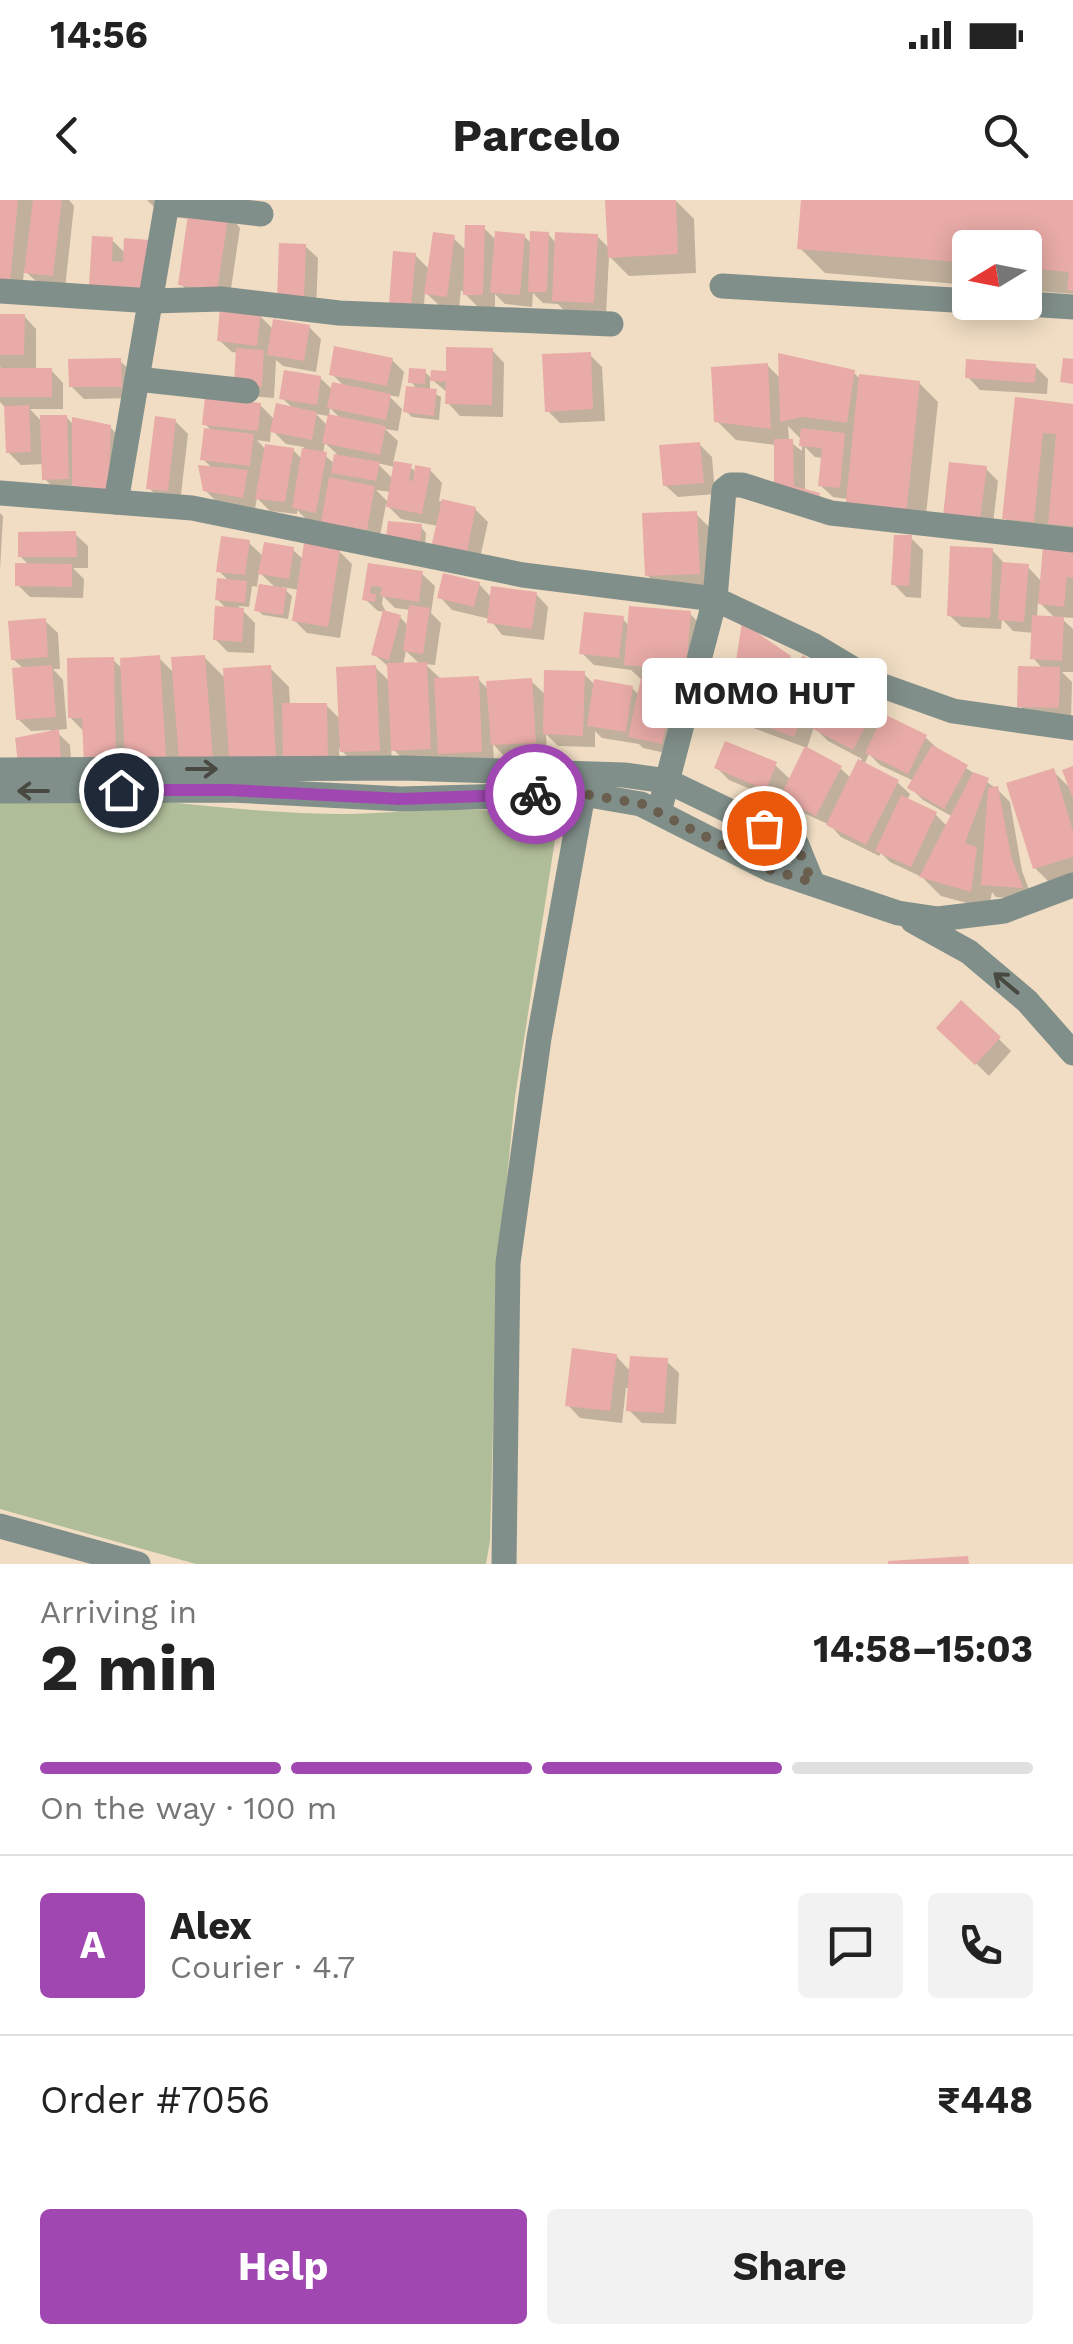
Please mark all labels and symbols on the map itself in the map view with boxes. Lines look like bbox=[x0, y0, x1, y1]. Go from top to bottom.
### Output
north arrow bbox=[952, 230, 1042, 320]
callout: MOMO HUT bbox=[642, 658, 886, 728]
courier bbox=[485, 744, 585, 844]
pin bbox=[79, 748, 164, 833]
one-way arrow bbox=[186, 760, 218, 778]
one-way arrow bbox=[18, 782, 50, 800]
pin bbox=[722, 786, 807, 871]
one-way arrow bbox=[994, 972, 1020, 994]

